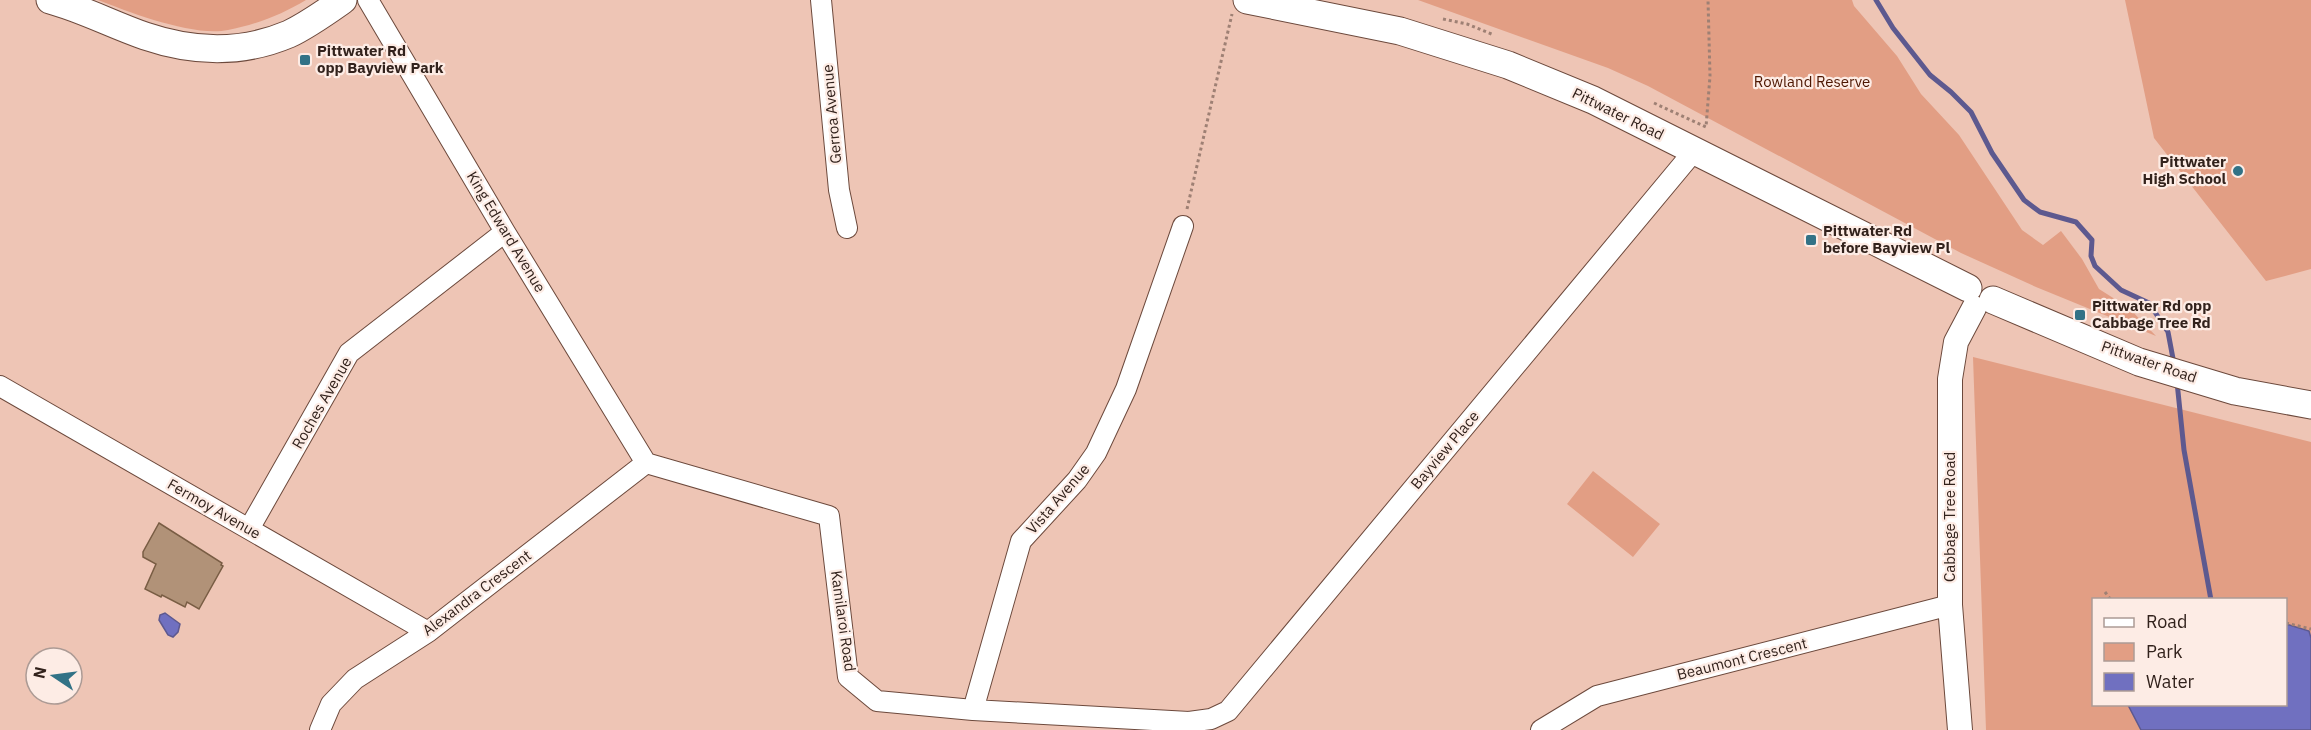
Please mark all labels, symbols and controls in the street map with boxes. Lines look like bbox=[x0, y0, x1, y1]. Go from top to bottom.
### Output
place label: Pittwater Rd opp Bayview Park bbox=[317, 41, 444, 77]
marker: Pittwater Rd opp Bayview Park bbox=[298, 53, 312, 67]
street label: Gerroa Avenue bbox=[818, 64, 845, 165]
park label: Rowland Reserve bbox=[1754, 72, 1870, 91]
street label: Pittwater Road bbox=[1569, 83, 1667, 144]
place label: Pittwater High School bbox=[2143, 152, 2226, 188]
marker: Pittwater High School bbox=[2231, 164, 2245, 178]
street label: King Edward Avenue bbox=[463, 168, 550, 296]
place label: Pittwater Rd before Bayview Pl bbox=[1823, 221, 1950, 257]
marker: Pittwater Rd before Bayview Pl bbox=[1804, 233, 1818, 247]
place label: Pittwater Rd opp Cabbage Tree Rd bbox=[2092, 296, 2211, 332]
marker: Pittwater Rd opp Cabbage Tree Rd bbox=[2073, 308, 2087, 322]
street label: Pittwater Road bbox=[2099, 336, 2199, 387]
street label: Roches Avenue bbox=[288, 353, 356, 452]
street label: Bayview Place bbox=[1406, 407, 1483, 493]
street label: Cabbage Tree Road bbox=[1940, 452, 1959, 582]
street label: Vista Avenue bbox=[1022, 460, 1093, 538]
street label: Fermoy Avenue bbox=[164, 474, 264, 543]
street label: Alexandra Crescent bbox=[419, 545, 535, 640]
street label: Kamilaroi Road bbox=[827, 569, 860, 673]
legend bbox=[2092, 598, 2287, 706]
text: Road bbox=[2146, 610, 2187, 633]
street label: Beaumont Crescent bbox=[1675, 633, 1809, 684]
text: Park bbox=[2146, 640, 2183, 663]
north arrow bbox=[24, 646, 84, 706]
text: N bbox=[28, 665, 50, 681]
text: Water bbox=[2146, 670, 2195, 693]

